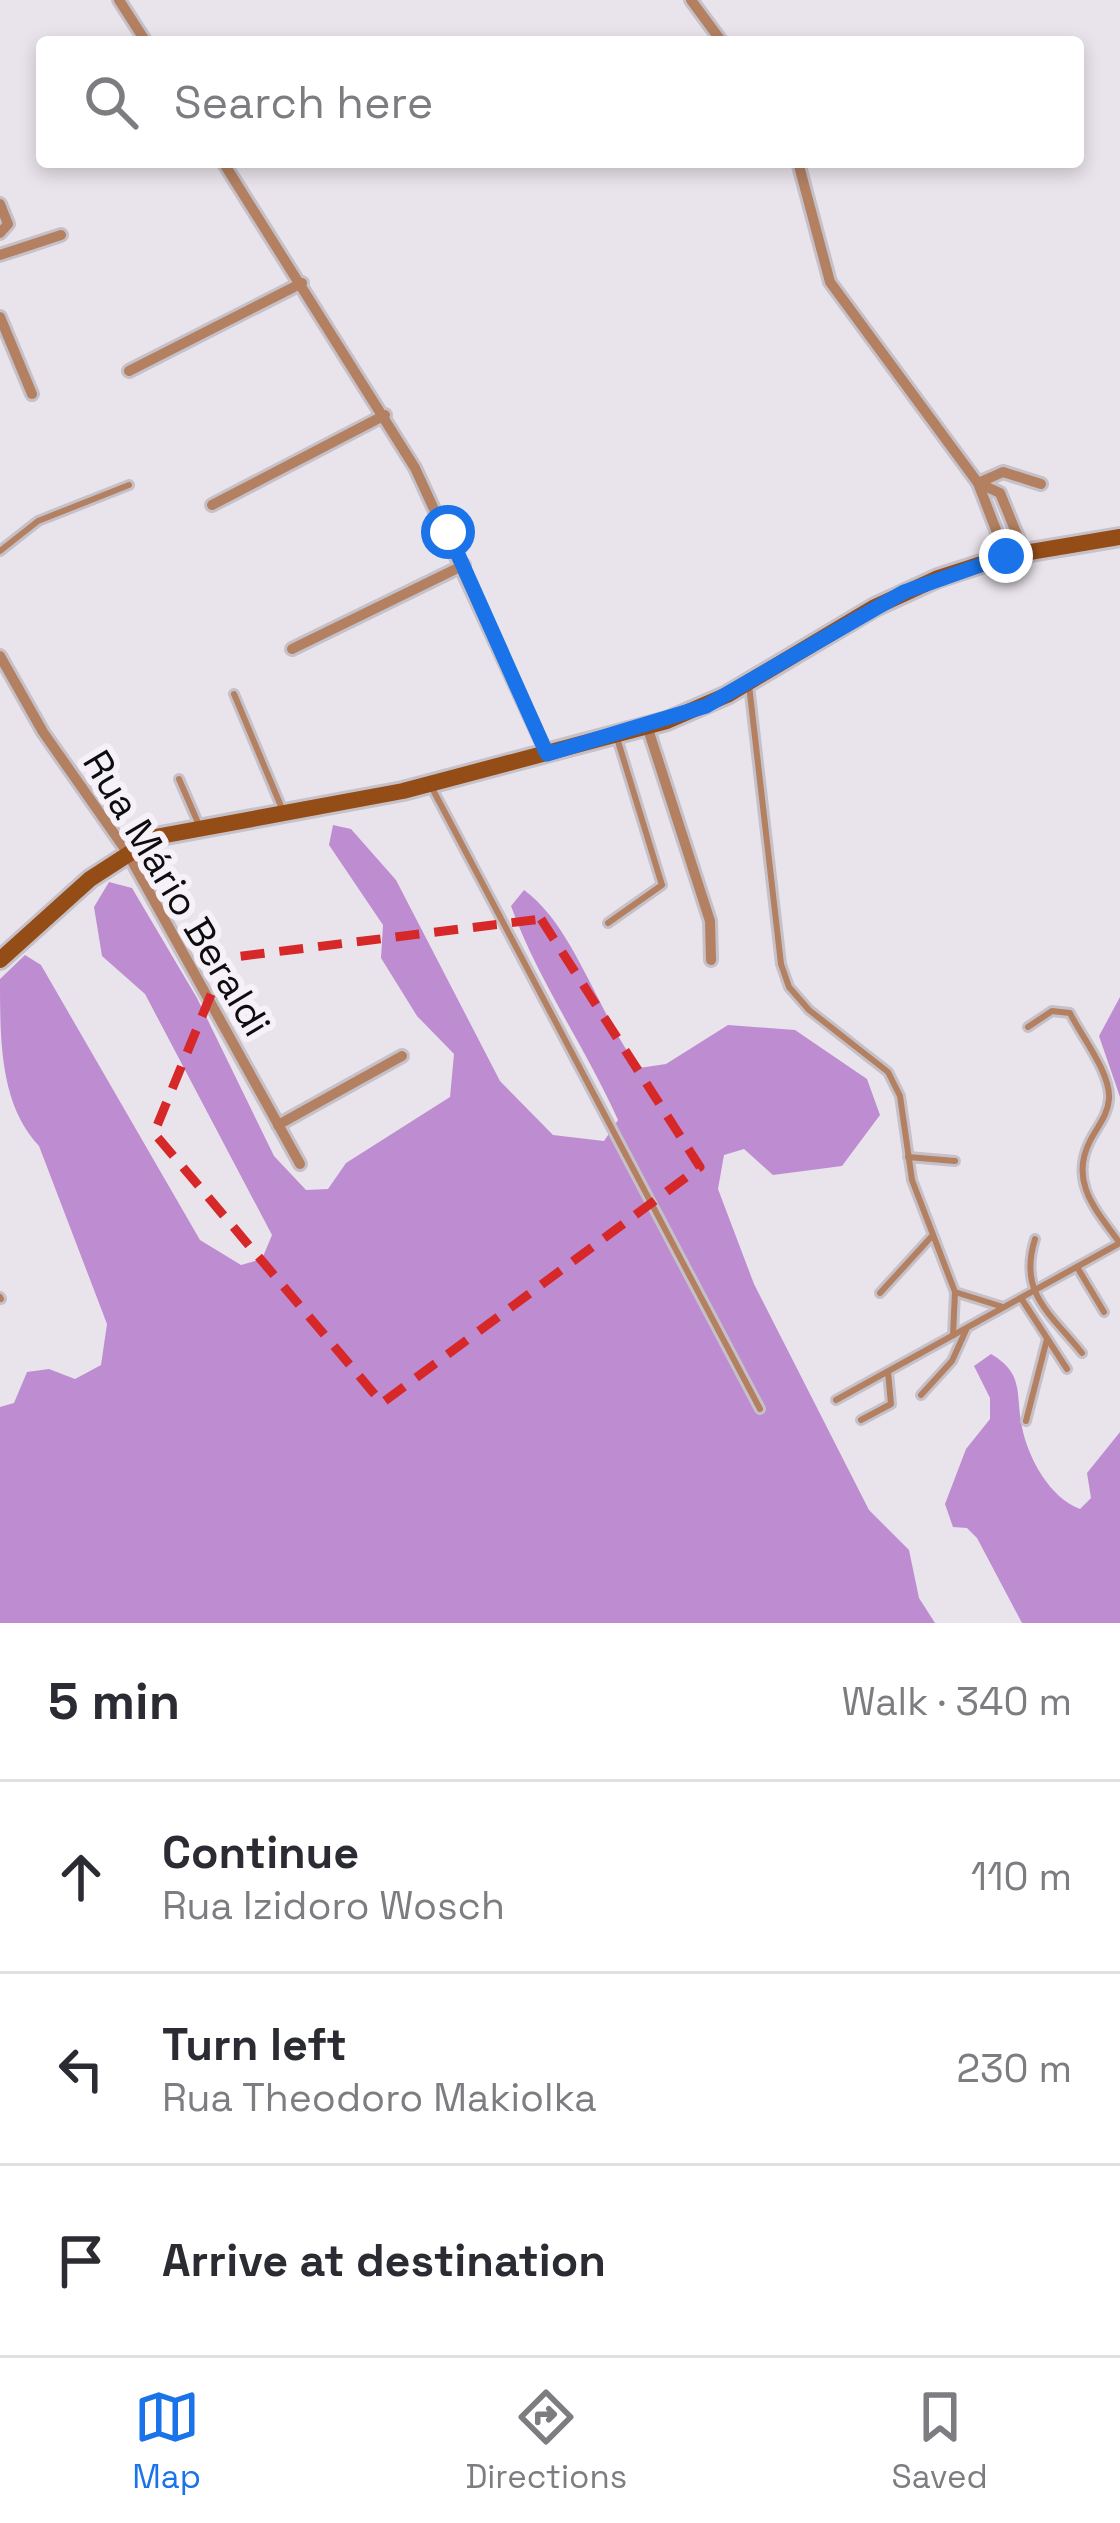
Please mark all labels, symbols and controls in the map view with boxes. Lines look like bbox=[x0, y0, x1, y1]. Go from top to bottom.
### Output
search box bbox=[36, 36, 1084, 168]
icon: search bbox=[78, 69, 144, 135]
text: Search here bbox=[174, 74, 433, 131]
route start bbox=[421, 505, 475, 559]
route end bbox=[979, 529, 1033, 583]
street label: Rua Mário Beraldi bbox=[72, 741, 282, 1045]
text: 5 min bbox=[48, 1669, 180, 1734]
text: Walk · 340 m bbox=[841, 1677, 1072, 1726]
text: Continue bbox=[162, 1824, 359, 1881]
icon: ahead bbox=[48, 1844, 114, 1910]
text: 110 m bbox=[971, 1852, 1072, 1901]
text: Rua Izidoro Wosch bbox=[162, 1881, 505, 1930]
text: Turn left bbox=[162, 2016, 347, 2073]
icon: left bbox=[48, 2036, 114, 2102]
text: 230 m bbox=[957, 2044, 1072, 2093]
text: Rua Theodoro Makiolka bbox=[162, 2073, 597, 2122]
icon: arrive bbox=[48, 2228, 114, 2294]
text: Arrive at destination bbox=[162, 2232, 606, 2289]
tab: Map bbox=[132, 2384, 201, 2498]
tab: Directions bbox=[465, 2384, 627, 2498]
tab: Saved bbox=[892, 2384, 988, 2498]

